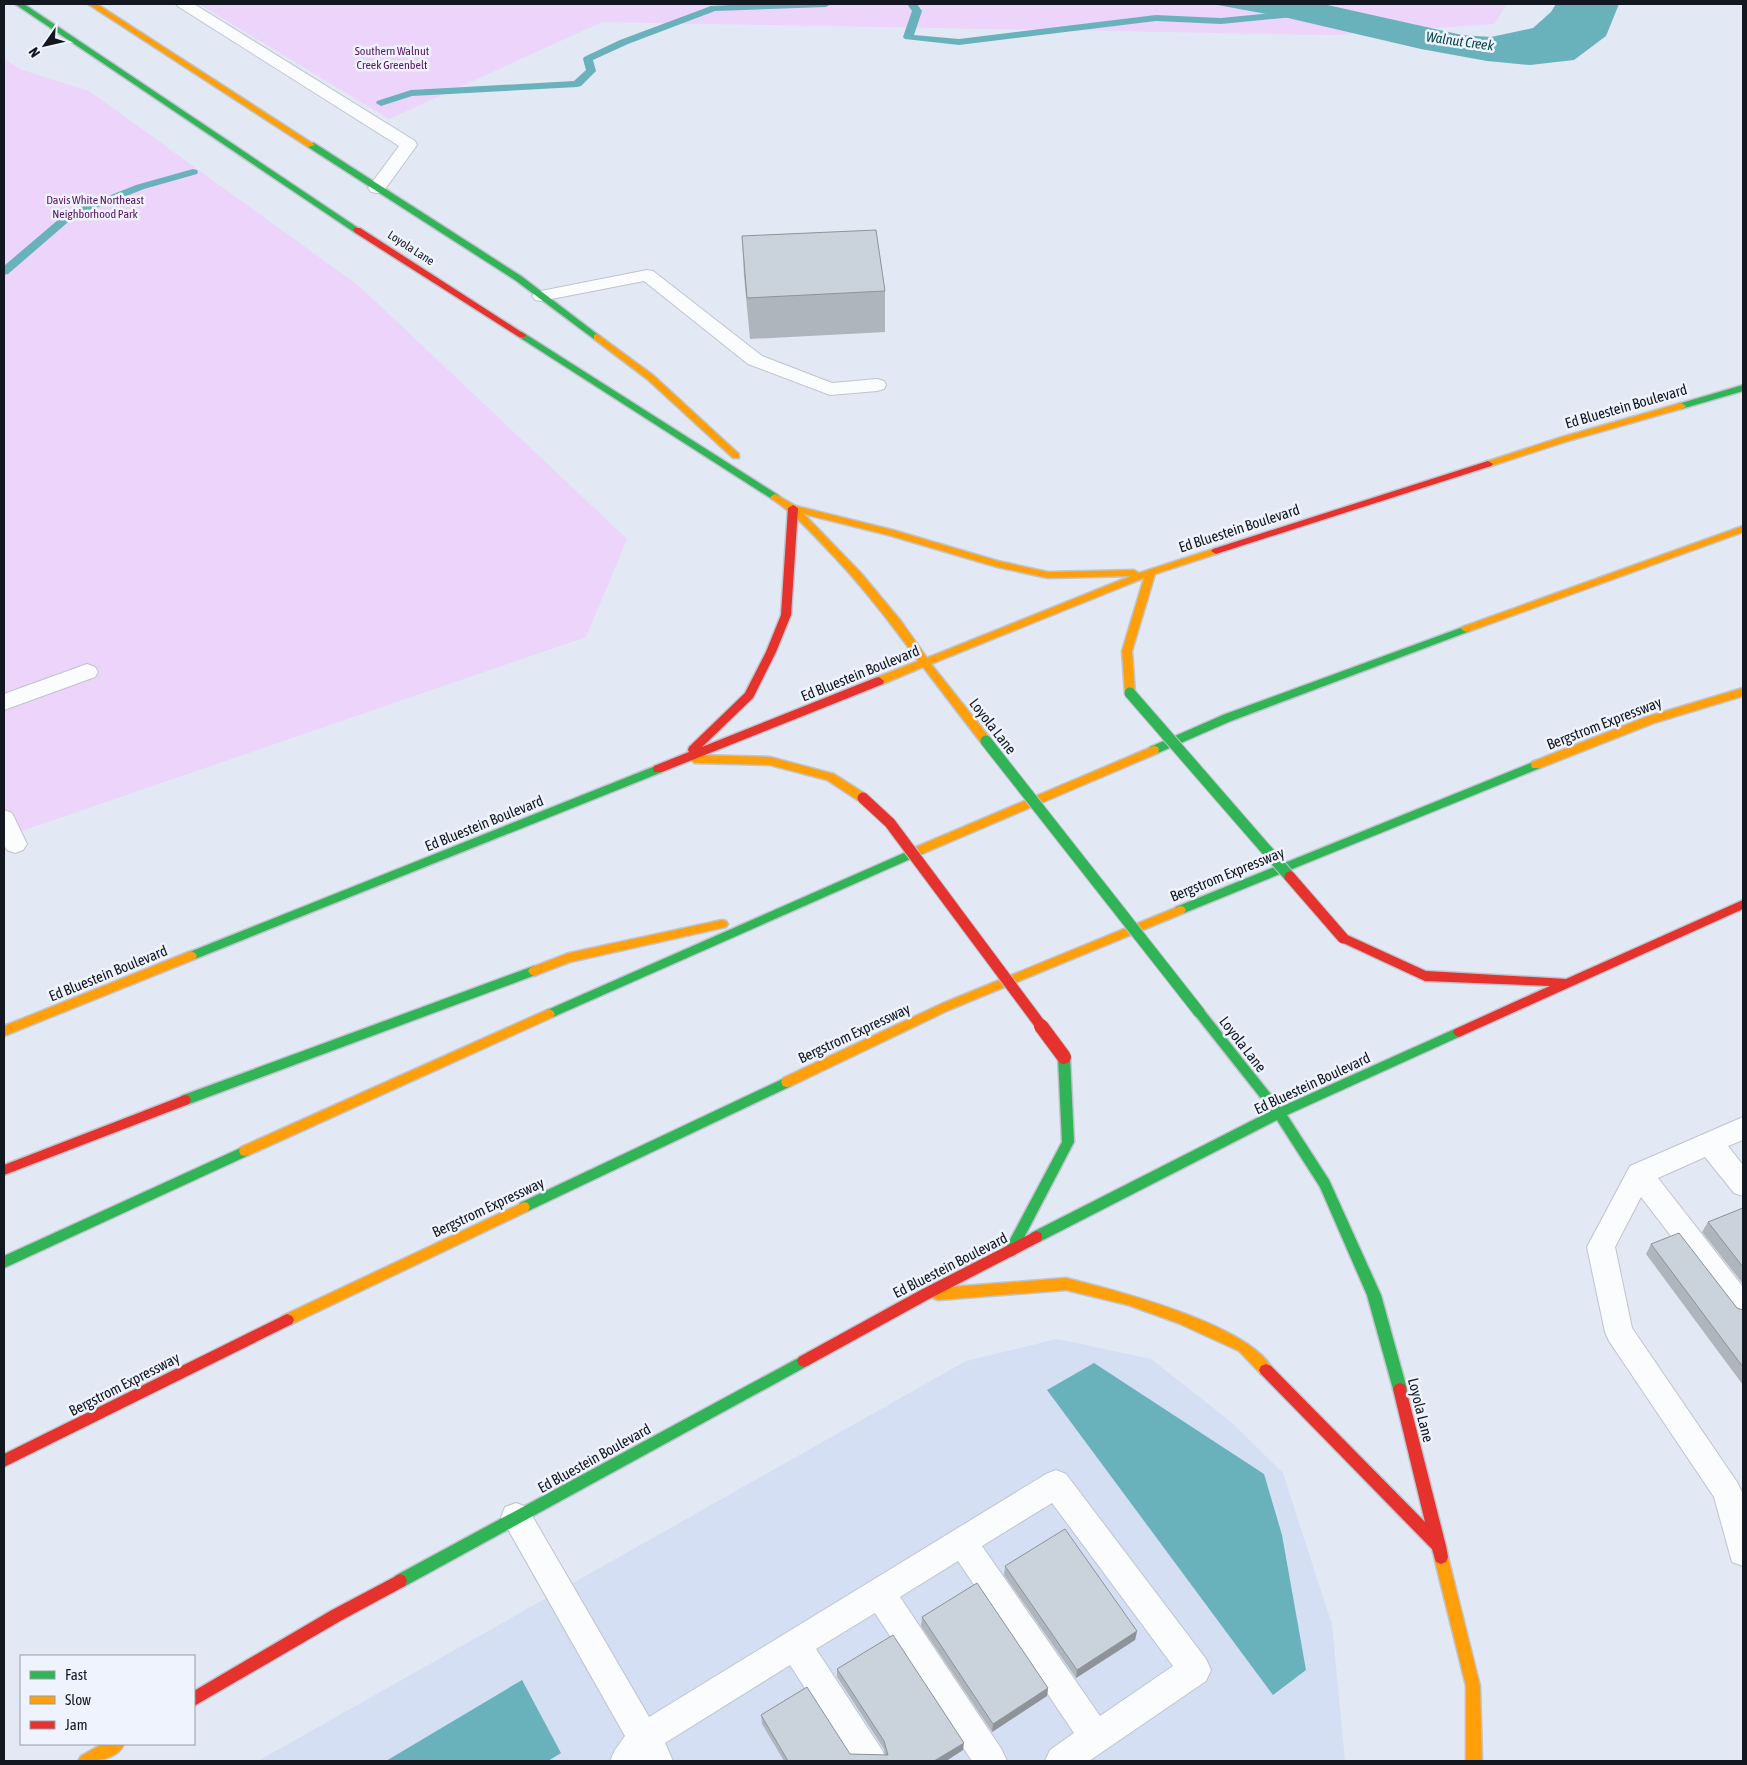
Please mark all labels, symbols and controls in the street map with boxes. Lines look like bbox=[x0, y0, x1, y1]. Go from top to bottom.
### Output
north arrow bbox=[20, 20, 70, 70]
water label: Walnut Creek bbox=[1425, 28, 1496, 54]
text: N bbox=[25, 44, 43, 60]
park label: Southern Walnut Creek Greenbelt bbox=[355, 44, 430, 72]
park label: Davis White Northeast Neighborhood Park bbox=[46, 193, 144, 221]
street label: Loyola Lane bbox=[385, 228, 437, 268]
street label: Ed Bluestein Boulevard bbox=[1563, 380, 1689, 432]
street label: Ed Bluestein Boulevard bbox=[1176, 500, 1302, 556]
street label: Ed Bluestein Boulevard bbox=[798, 641, 922, 705]
street label: Bergstrom Expressway bbox=[1544, 693, 1664, 753]
street label: Loyola Lane bbox=[966, 695, 1020, 757]
street label: Ed Bluestein Boulevard bbox=[422, 791, 546, 855]
street label: Bergstrom Expressway bbox=[1167, 843, 1287, 905]
street label: Ed Bluestein Boulevard bbox=[46, 941, 170, 1005]
street label: Bergstrom Expressway bbox=[795, 1000, 913, 1066]
street label: Loyola Lane bbox=[1216, 1013, 1270, 1075]
street label: Ed Bluestein Boulevard bbox=[1251, 1049, 1373, 1117]
street label: Bergstrom Expressway bbox=[429, 1174, 547, 1240]
street label: Ed Bluestein Boulevard bbox=[890, 1229, 1010, 1301]
street label: Bergstrom Expressway bbox=[66, 1349, 182, 1419]
street label: Loyola Lane bbox=[1405, 1376, 1437, 1444]
street label: Ed Bluestein Boulevard bbox=[535, 1420, 653, 1496]
legend bbox=[20, 1655, 195, 1745]
text: Fast bbox=[65, 1666, 87, 1683]
text: Slow bbox=[65, 1691, 91, 1708]
text: Jam bbox=[65, 1716, 88, 1733]

